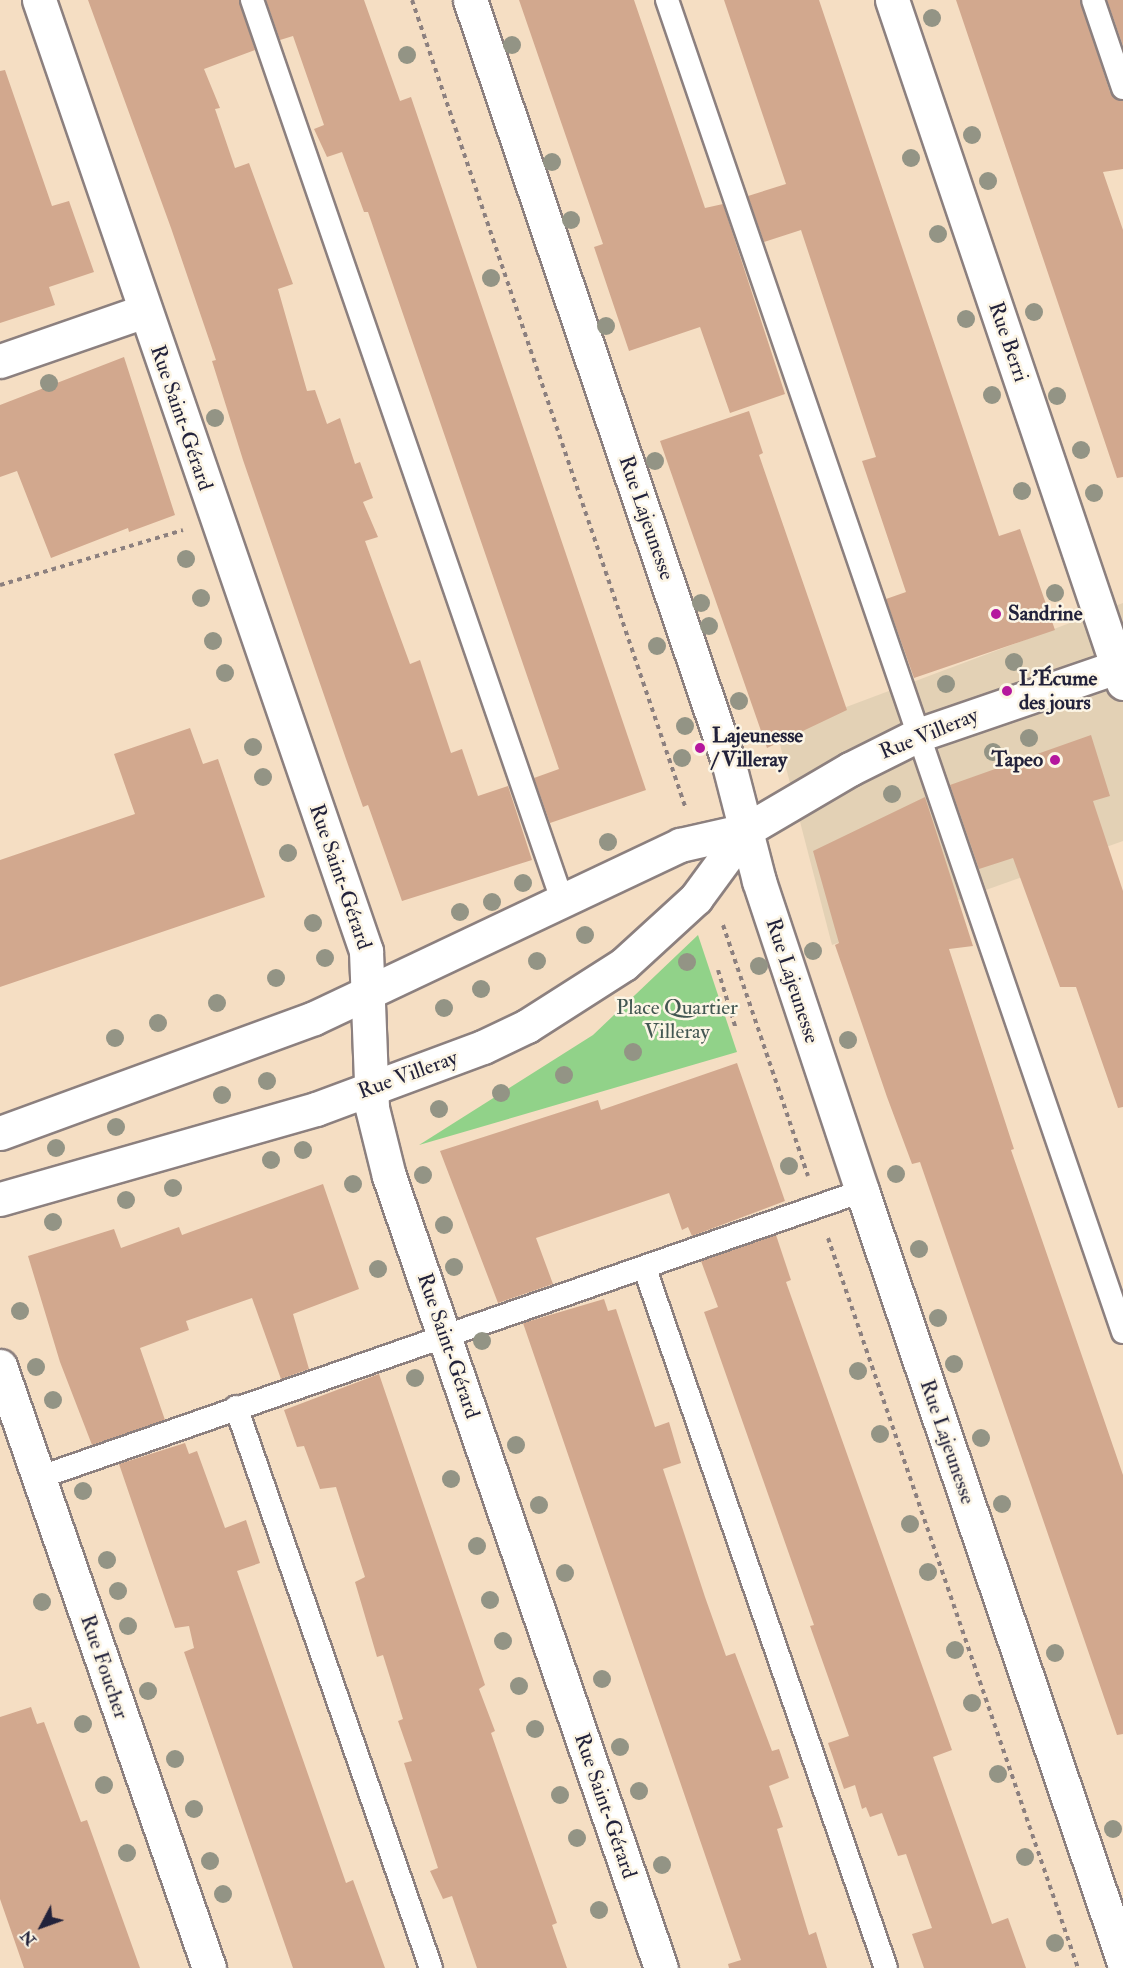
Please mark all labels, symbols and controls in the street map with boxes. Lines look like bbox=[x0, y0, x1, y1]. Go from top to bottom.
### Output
street label: Rue Berri bbox=[983, 299, 1033, 385]
street label: Rue Saint-Gérard bbox=[144, 342, 218, 494]
street label: Rue Lajeunesse bbox=[613, 452, 679, 584]
place label: Sandrine bbox=[1008, 601, 1082, 627]
marker: Sandrine bbox=[989, 607, 1003, 621]
place label: L'Écume des jours bbox=[1019, 666, 1097, 716]
marker: L'Écume des jours bbox=[1000, 684, 1014, 698]
street label: Rue Villeray bbox=[876, 703, 982, 765]
place label: Lajeunesse / Villeray bbox=[712, 723, 803, 773]
marker: Lajeunesse / Villeray bbox=[693, 741, 707, 755]
place label: Tapeo bbox=[992, 747, 1043, 773]
marker: Tapeo bbox=[1048, 753, 1062, 767]
street label: Rue Saint-Gérard bbox=[303, 801, 377, 953]
street label: Rue Lajeunesse bbox=[760, 915, 824, 1047]
park label: Place Quartier Villeray bbox=[616, 995, 738, 1045]
street label: Rue Villeray bbox=[355, 1045, 461, 1105]
street label: Rue Saint-Gérard bbox=[411, 1270, 485, 1422]
street label: Rue Lajeunesse bbox=[914, 1376, 980, 1508]
street label: Rue Foucher bbox=[74, 1612, 134, 1722]
street label: Rue Saint-Gérard bbox=[568, 1730, 642, 1882]
north arrow bbox=[12, 1896, 72, 1956]
text: N bbox=[16, 1926, 41, 1950]

